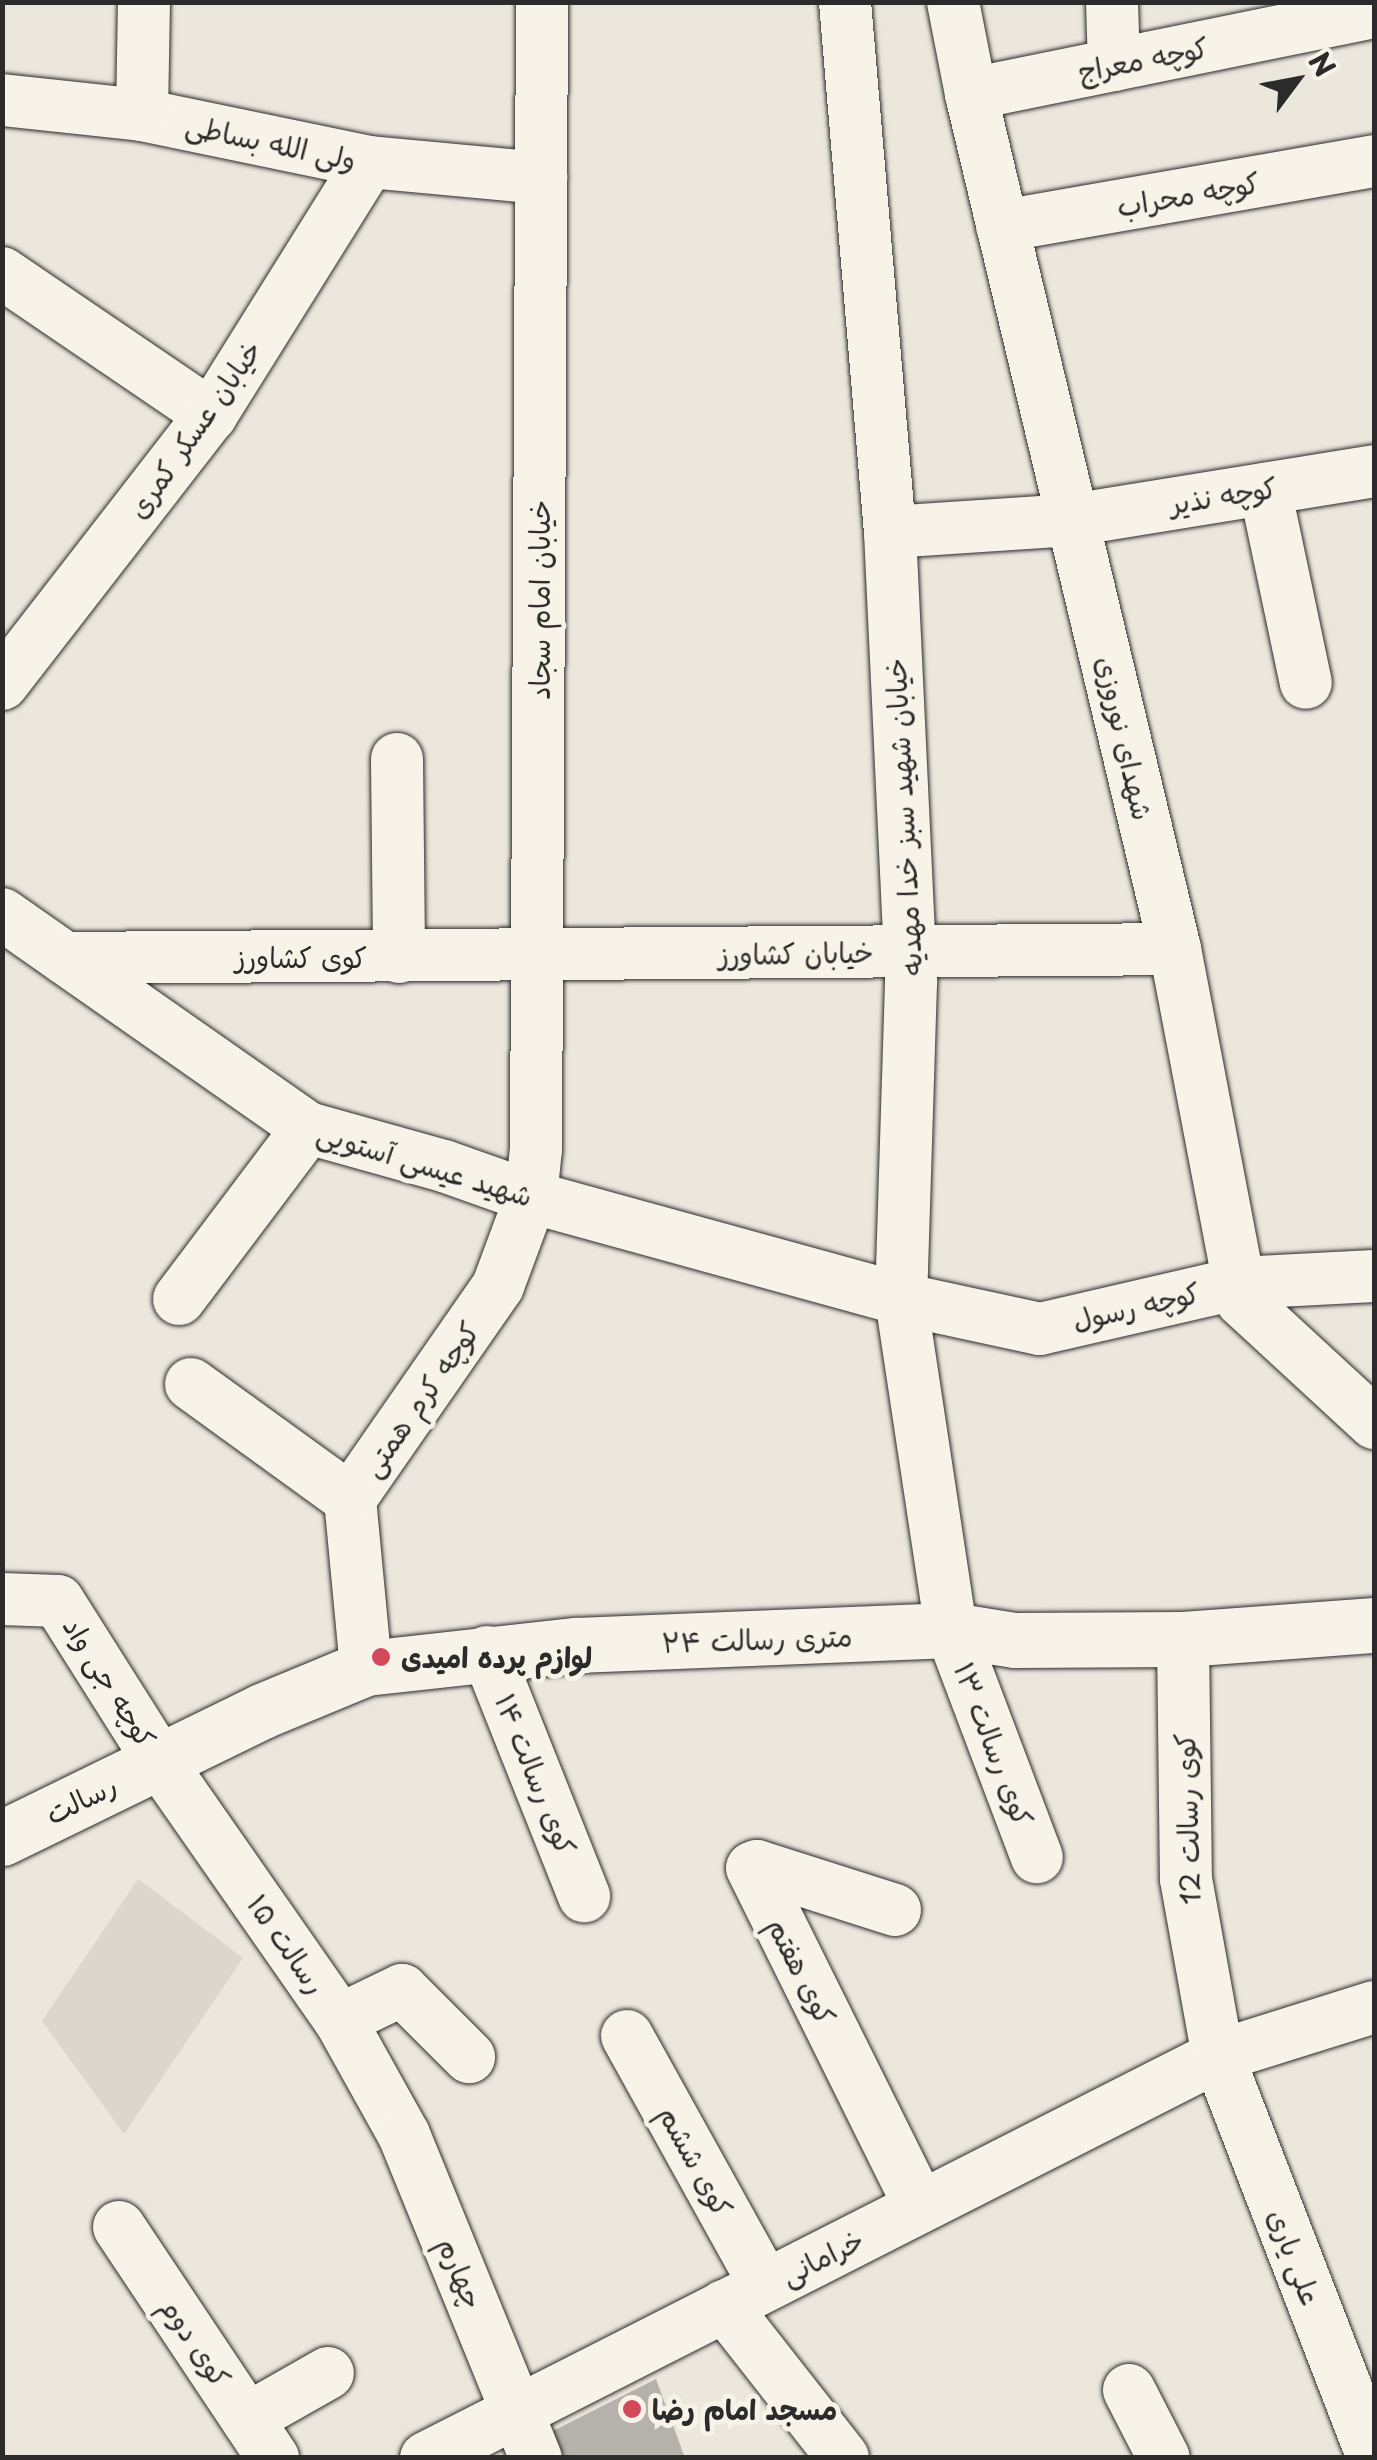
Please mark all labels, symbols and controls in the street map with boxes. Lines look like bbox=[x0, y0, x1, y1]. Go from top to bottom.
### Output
street label: کوچه معراج bbox=[1075, 30, 1211, 88]
north arrow bbox=[1247, 30, 1347, 130]
text: N bbox=[1299, 43, 1347, 85]
street label: ولی الله بساطی bbox=[183, 108, 359, 176]
street label: کوچه محراب bbox=[1114, 165, 1262, 223]
street label: خیابان عسکر کمری bbox=[120, 334, 268, 524]
street label: کوچه نذیر bbox=[1167, 470, 1279, 520]
street label: خیابان امام سجاد bbox=[522, 500, 556, 700]
street label: شهدای نوروزی bbox=[1090, 653, 1160, 823]
street label: خیابان شهید سبز خدا مهدیه bbox=[878, 657, 928, 977]
street label: خیابان کشاورز bbox=[718, 935, 874, 971]
street label: کوی کشاورز bbox=[235, 940, 367, 974]
street label: شهید عیسی آستویی bbox=[313, 1115, 537, 1213]
street label: کوچه رسول bbox=[1069, 1275, 1203, 1337]
street label: کوچه کرم همتی bbox=[354, 1315, 486, 1483]
street label: کوچه جی واد bbox=[57, 1611, 163, 1753]
street label: ۲۴ متری رسالت bbox=[661, 1619, 853, 1659]
place label: لوازم پرده امیدی bbox=[401, 1640, 592, 1674]
marker: لوازم پرده امیدی bbox=[370, 1646, 392, 1668]
street label: کوی رسالت ۱۳ bbox=[947, 1658, 1041, 1830]
street label: کوی رسالت ۱۴ bbox=[489, 1689, 583, 1859]
street label: کوی رسالت 12 bbox=[1167, 1733, 1207, 1905]
street label: رسالت bbox=[40, 1767, 122, 1831]
street label: رسالت ۱۵ bbox=[241, 1888, 333, 2000]
street label: کوی هفتم bbox=[761, 1912, 843, 2030]
street label: کوی ششم bbox=[652, 2100, 740, 2222]
street label: علی یاری bbox=[1261, 2204, 1329, 2310]
street label: خرامانی bbox=[775, 2222, 869, 2292]
street label: چهارم bbox=[431, 2232, 491, 2314]
street label: کوی دوم bbox=[154, 2291, 238, 2393]
place label: مسجد امام رضا bbox=[652, 2392, 837, 2426]
marker: مسجد امام رضا bbox=[621, 2398, 643, 2420]

